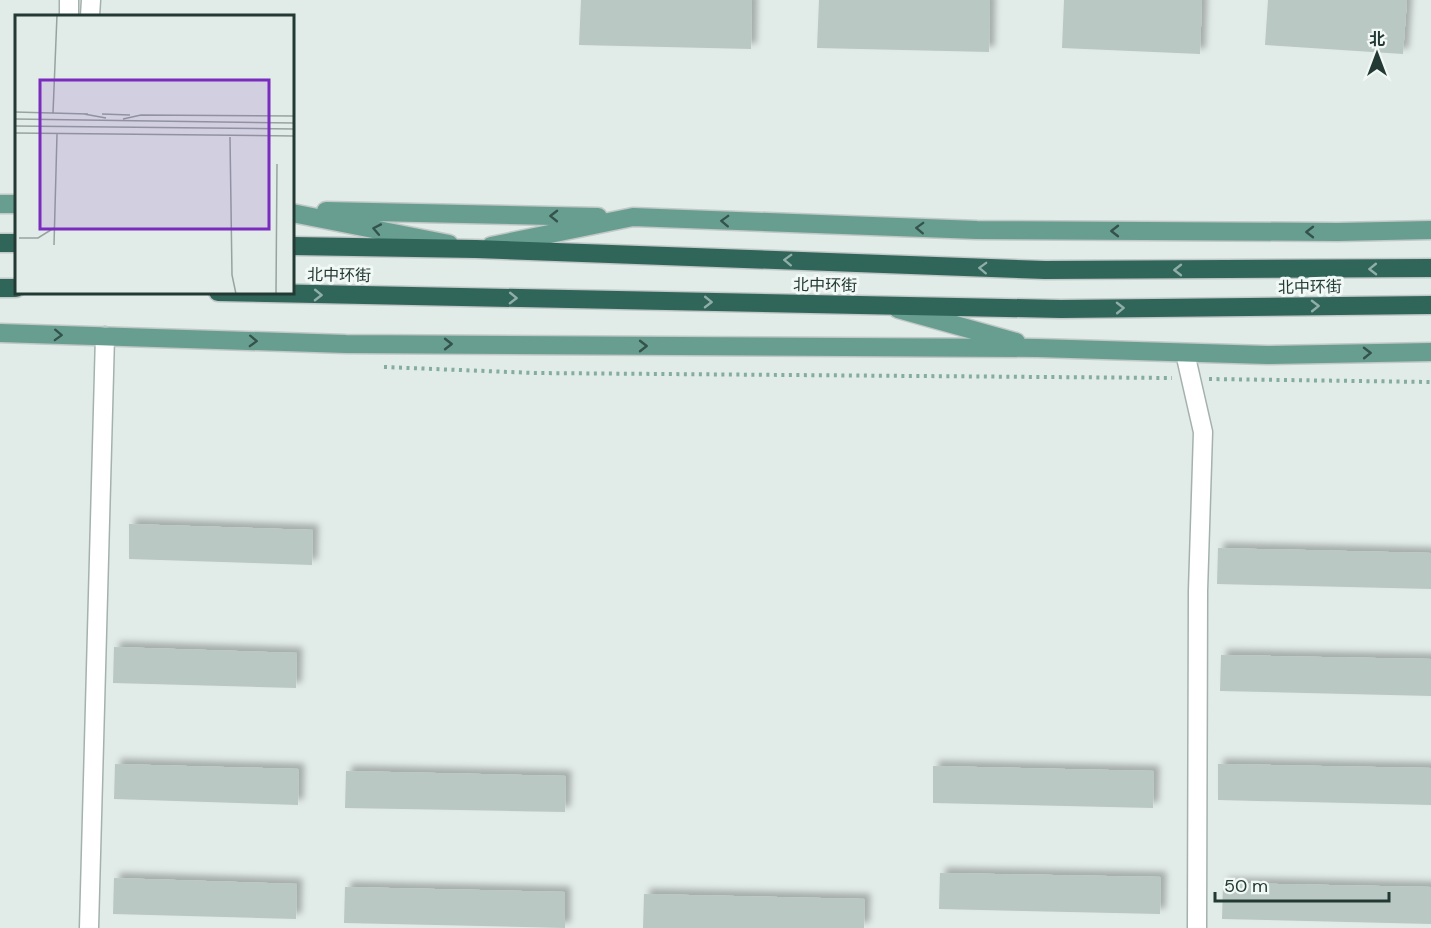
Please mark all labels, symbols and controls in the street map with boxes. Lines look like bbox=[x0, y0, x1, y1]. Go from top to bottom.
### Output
inset map bbox=[15, 15, 294, 294]
north arrow bbox=[1347, 24, 1407, 84]
text: 北 bbox=[1369, 29, 1385, 50]
one-way arrow bbox=[549, 209, 558, 222]
one-way arrow bbox=[720, 214, 729, 227]
one-way arrow bbox=[915, 222, 924, 234]
one-way arrow bbox=[372, 224, 382, 237]
one-way arrow bbox=[1110, 225, 1119, 237]
one-way arrow bbox=[1305, 226, 1314, 238]
one-way arrow bbox=[783, 254, 792, 267]
one-way arrow bbox=[978, 261, 987, 274]
one-way arrow bbox=[1368, 262, 1377, 275]
street label: 北中环街 bbox=[307, 264, 371, 286]
one-way arrow bbox=[1173, 264, 1182, 276]
street label: 北中环街 bbox=[793, 274, 857, 296]
street label: 北中环街 bbox=[1278, 276, 1342, 298]
one-way arrow bbox=[314, 288, 323, 301]
one-way arrow bbox=[509, 292, 518, 305]
one-way arrow bbox=[704, 296, 713, 308]
one-way arrow bbox=[1310, 300, 1319, 312]
one-way arrow bbox=[1115, 302, 1124, 314]
one-way arrow bbox=[54, 329, 63, 341]
one-way arrow bbox=[249, 335, 258, 347]
one-way arrow bbox=[444, 338, 453, 350]
one-way arrow bbox=[639, 340, 648, 352]
one-way arrow bbox=[1363, 347, 1372, 359]
scale bar bbox=[1215, 865, 1389, 903]
text: 50 m bbox=[1224, 874, 1268, 898]

